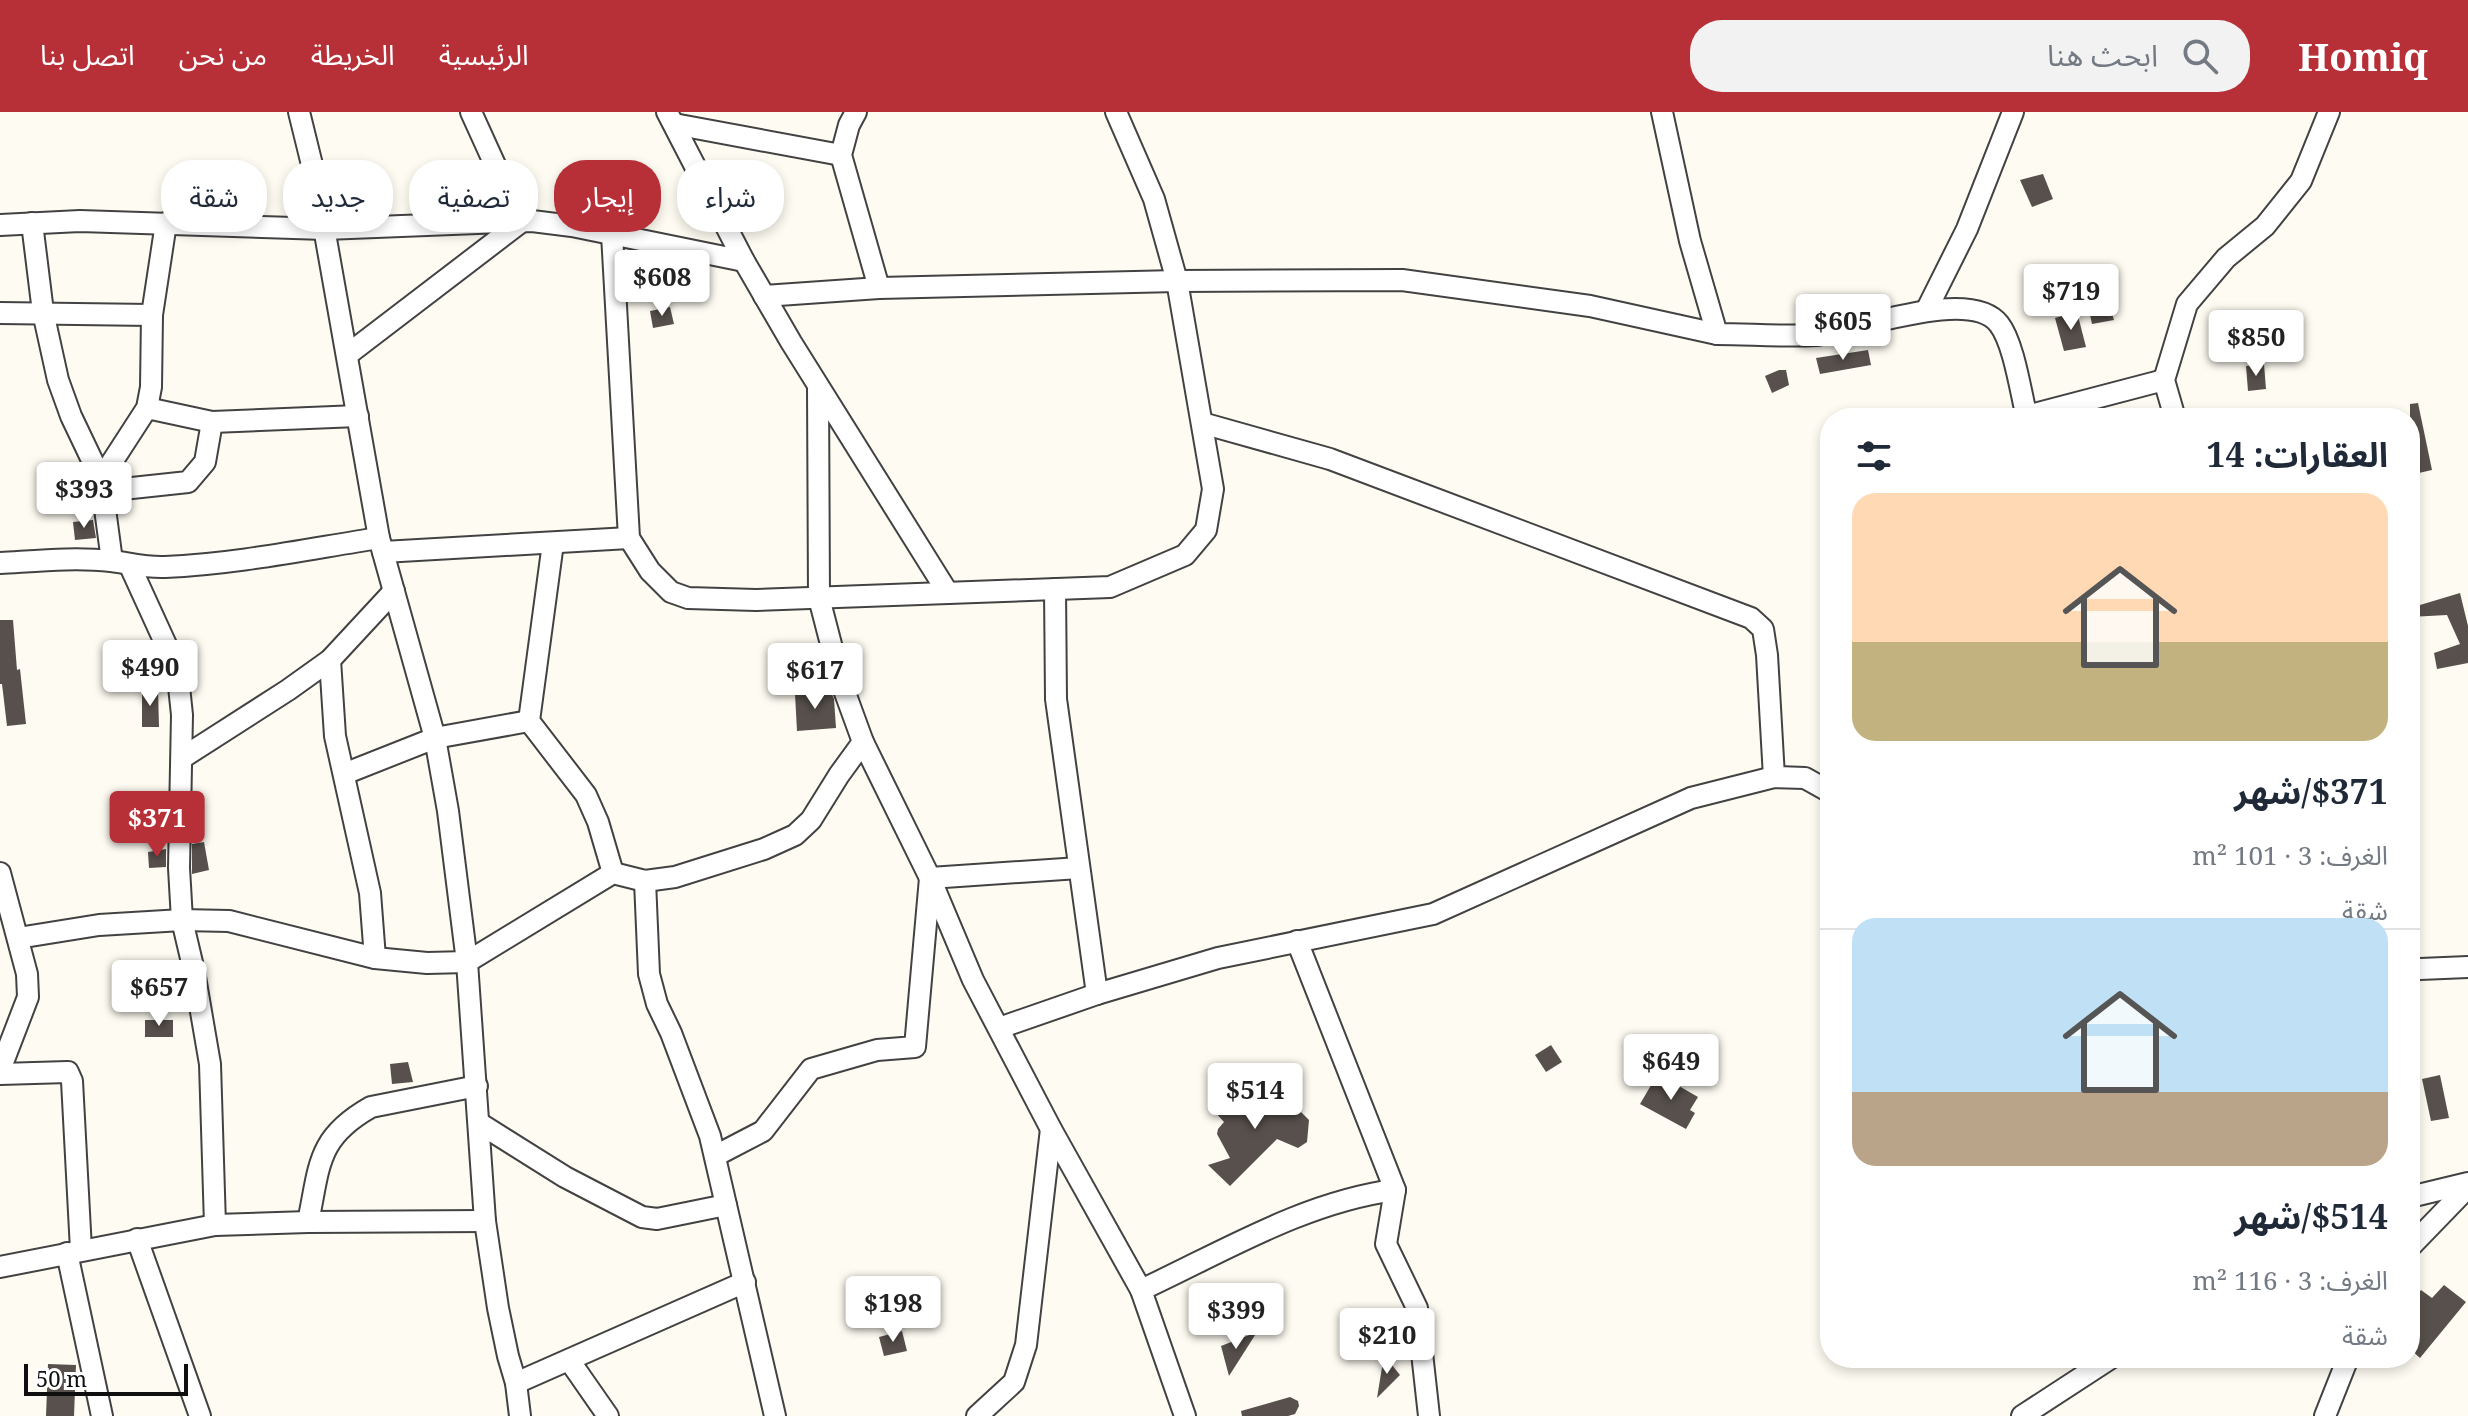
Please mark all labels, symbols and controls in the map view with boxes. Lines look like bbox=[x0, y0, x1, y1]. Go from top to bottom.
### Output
search box bbox=[1690, 20, 2250, 92]
text: Homiq bbox=[2298, 30, 2428, 82]
text: ابحث هنا bbox=[2047, 34, 2158, 75]
icon: search bbox=[2178, 34, 2222, 78]
text: اتصل بنا bbox=[40, 35, 135, 73]
text: من نحن bbox=[179, 35, 267, 73]
text: الخريطة bbox=[311, 35, 395, 73]
text: الرئيسية bbox=[439, 35, 529, 73]
chip: شقة bbox=[161, 160, 267, 232]
chip: جديد bbox=[283, 160, 393, 232]
chip: تصفية bbox=[409, 160, 538, 232]
chip: إيجار bbox=[554, 160, 661, 232]
chip: شراء bbox=[677, 160, 784, 232]
pin: $608 bbox=[615, 250, 709, 318]
text: $608 bbox=[633, 258, 691, 294]
pin: $719 bbox=[2024, 264, 2118, 332]
text: $719 bbox=[2042, 272, 2100, 308]
pin: $605 bbox=[1796, 294, 1890, 362]
text: $605 bbox=[1814, 302, 1872, 338]
pin: $850 bbox=[2209, 310, 2303, 378]
text: $850 bbox=[2227, 318, 2285, 354]
text: العقارات: 14 bbox=[2206, 431, 2388, 477]
icon: filters bbox=[1852, 434, 1896, 478]
pin: $393 bbox=[37, 462, 131, 530]
text: $393 bbox=[55, 470, 113, 506]
icon: home bbox=[2048, 545, 2192, 689]
pin: $490 bbox=[103, 640, 197, 708]
pin: $617 bbox=[768, 643, 862, 711]
text: $490 bbox=[121, 648, 179, 684]
text: $617 bbox=[786, 651, 844, 687]
text: $371/شهر bbox=[2234, 768, 2388, 814]
pin: $371 bbox=[110, 791, 204, 859]
text: $371 bbox=[128, 799, 186, 835]
text: الغرف: 3 · 101 m² bbox=[2192, 837, 2388, 873]
text: شقة bbox=[2342, 892, 2388, 928]
pin: $657 bbox=[112, 960, 206, 1028]
text: $657 bbox=[130, 968, 188, 1004]
icon: home bbox=[2048, 970, 2192, 1114]
pin: $649 bbox=[1624, 1034, 1718, 1102]
text: $649 bbox=[1642, 1042, 1700, 1078]
pin: $514 bbox=[1208, 1063, 1302, 1131]
text: $514 bbox=[1226, 1071, 1284, 1107]
text: $514/شهر bbox=[2234, 1193, 2388, 1239]
text: الغرف: 3 · 116 m² bbox=[2192, 1262, 2388, 1298]
pin: $198 bbox=[846, 1276, 940, 1344]
pin: $399 bbox=[1189, 1283, 1283, 1351]
text: $198 bbox=[864, 1284, 922, 1320]
text: $399 bbox=[1207, 1291, 1265, 1327]
pin: $210 bbox=[1340, 1308, 1434, 1376]
text: $210 bbox=[1358, 1316, 1416, 1352]
text: شقة bbox=[2342, 1317, 2388, 1353]
scale bar bbox=[24, 1360, 188, 1396]
text: 50 m bbox=[36, 1363, 87, 1393]

